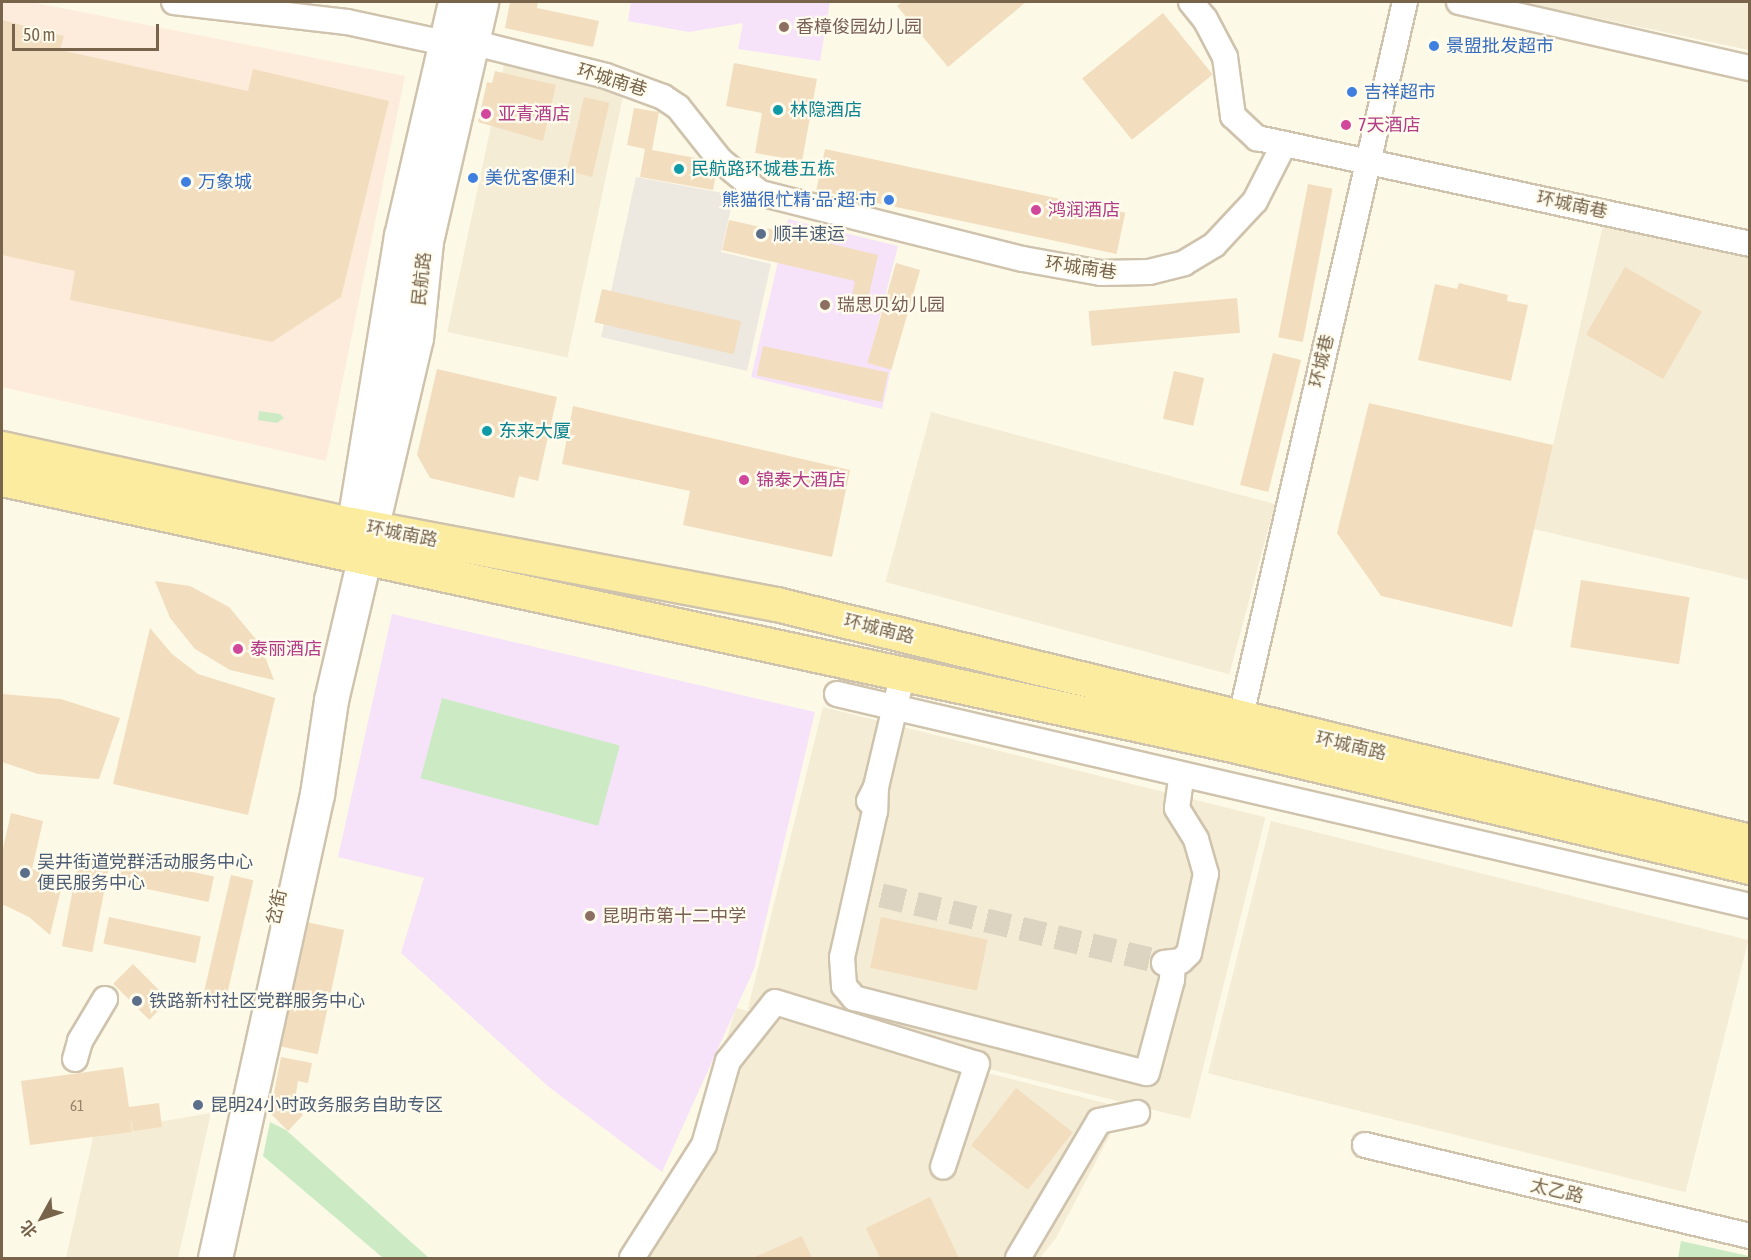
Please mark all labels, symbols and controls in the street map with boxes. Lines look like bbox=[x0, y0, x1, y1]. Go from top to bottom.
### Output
scale bar bbox=[15, 12, 162, 50]
place label: 香樟俊园幼儿园 bbox=[796, 16, 922, 38]
marker: 香樟俊园幼儿园 bbox=[777, 20, 791, 34]
text: 50 m bbox=[23, 24, 55, 45]
place label: 景盟批发超市 bbox=[1446, 35, 1554, 57]
marker: 景盟批发超市 bbox=[1427, 39, 1441, 53]
street label: 环城南巷 bbox=[574, 59, 650, 101]
place label: 吉祥超市 bbox=[1364, 81, 1436, 103]
marker: 吉祥超市 bbox=[1345, 85, 1359, 99]
place label: 林隐酒店 bbox=[790, 99, 862, 121]
place label: 亚青酒店 bbox=[498, 103, 570, 125]
marker: 林隐酒店 bbox=[771, 103, 785, 117]
marker: 亚青酒店 bbox=[479, 107, 493, 121]
place label: 7天酒店 bbox=[1358, 114, 1420, 136]
marker: 7天酒店 bbox=[1339, 118, 1353, 132]
place label: 民航路环城巷五栋 bbox=[691, 158, 835, 180]
marker: 民航路环城巷五栋 bbox=[672, 162, 686, 176]
place label: 美优客便利 bbox=[485, 167, 575, 189]
place label: 万象城 bbox=[198, 171, 252, 193]
marker: 美优客便利 bbox=[466, 171, 480, 185]
marker: 万象城 bbox=[179, 175, 193, 189]
street label: 环城南巷 bbox=[1535, 187, 1609, 223]
place label: 熊猫很忙精·品·超·市 bbox=[721, 189, 877, 211]
marker: 熊猫很忙精·品·超·市 bbox=[882, 193, 896, 207]
place label: 鸿润酒店 bbox=[1048, 199, 1120, 221]
marker: 鸿润酒店 bbox=[1029, 203, 1043, 217]
place label: 顺丰速运 bbox=[773, 223, 845, 245]
marker: 顺丰速运 bbox=[754, 227, 768, 241]
street label: 民航路 bbox=[408, 251, 436, 307]
street label: 环城南巷 bbox=[1044, 252, 1118, 284]
place label: 瑞思贝幼儿园 bbox=[837, 294, 945, 316]
marker: 瑞思贝幼儿园 bbox=[818, 298, 832, 312]
street label: 环城巷 bbox=[1305, 332, 1339, 390]
place label: 东来大厦 bbox=[499, 420, 571, 442]
marker: 东来大厦 bbox=[480, 424, 494, 438]
place label: 锦泰大酒店 bbox=[756, 469, 846, 491]
marker: 锦泰大酒店 bbox=[737, 473, 751, 487]
street label: 环城南路 bbox=[365, 517, 439, 551]
street label: 环城南路 bbox=[841, 610, 917, 648]
place label: 泰丽酒店 bbox=[250, 638, 322, 660]
marker: 泰丽酒店 bbox=[231, 642, 245, 656]
street label: 环城南路 bbox=[1313, 727, 1389, 765]
place label: 吴井街道党群活动服务中心 便民服务中心 bbox=[37, 852, 253, 894]
marker: 吴井街道党群活动服务中心 便民服务中心 bbox=[18, 866, 32, 880]
street label: 岔街 bbox=[263, 887, 291, 927]
place label: 昆明市第十二中学 bbox=[602, 905, 746, 927]
marker: 昆明市第十二中学 bbox=[583, 909, 597, 923]
place label: 铁路新村社区党群服务中心 bbox=[149, 990, 365, 1012]
marker: 铁路新村社区党群服务中心 bbox=[130, 994, 144, 1008]
place label: 昆明24小时政务服务自助专区 bbox=[210, 1094, 443, 1116]
house number: 61 bbox=[70, 1097, 84, 1115]
marker: 昆明24小时政务服务自助专区 bbox=[191, 1098, 205, 1112]
street label: 太乙路 bbox=[1528, 1174, 1586, 1208]
north arrow bbox=[12, 1188, 72, 1248]
text: 北 bbox=[16, 1218, 40, 1241]

